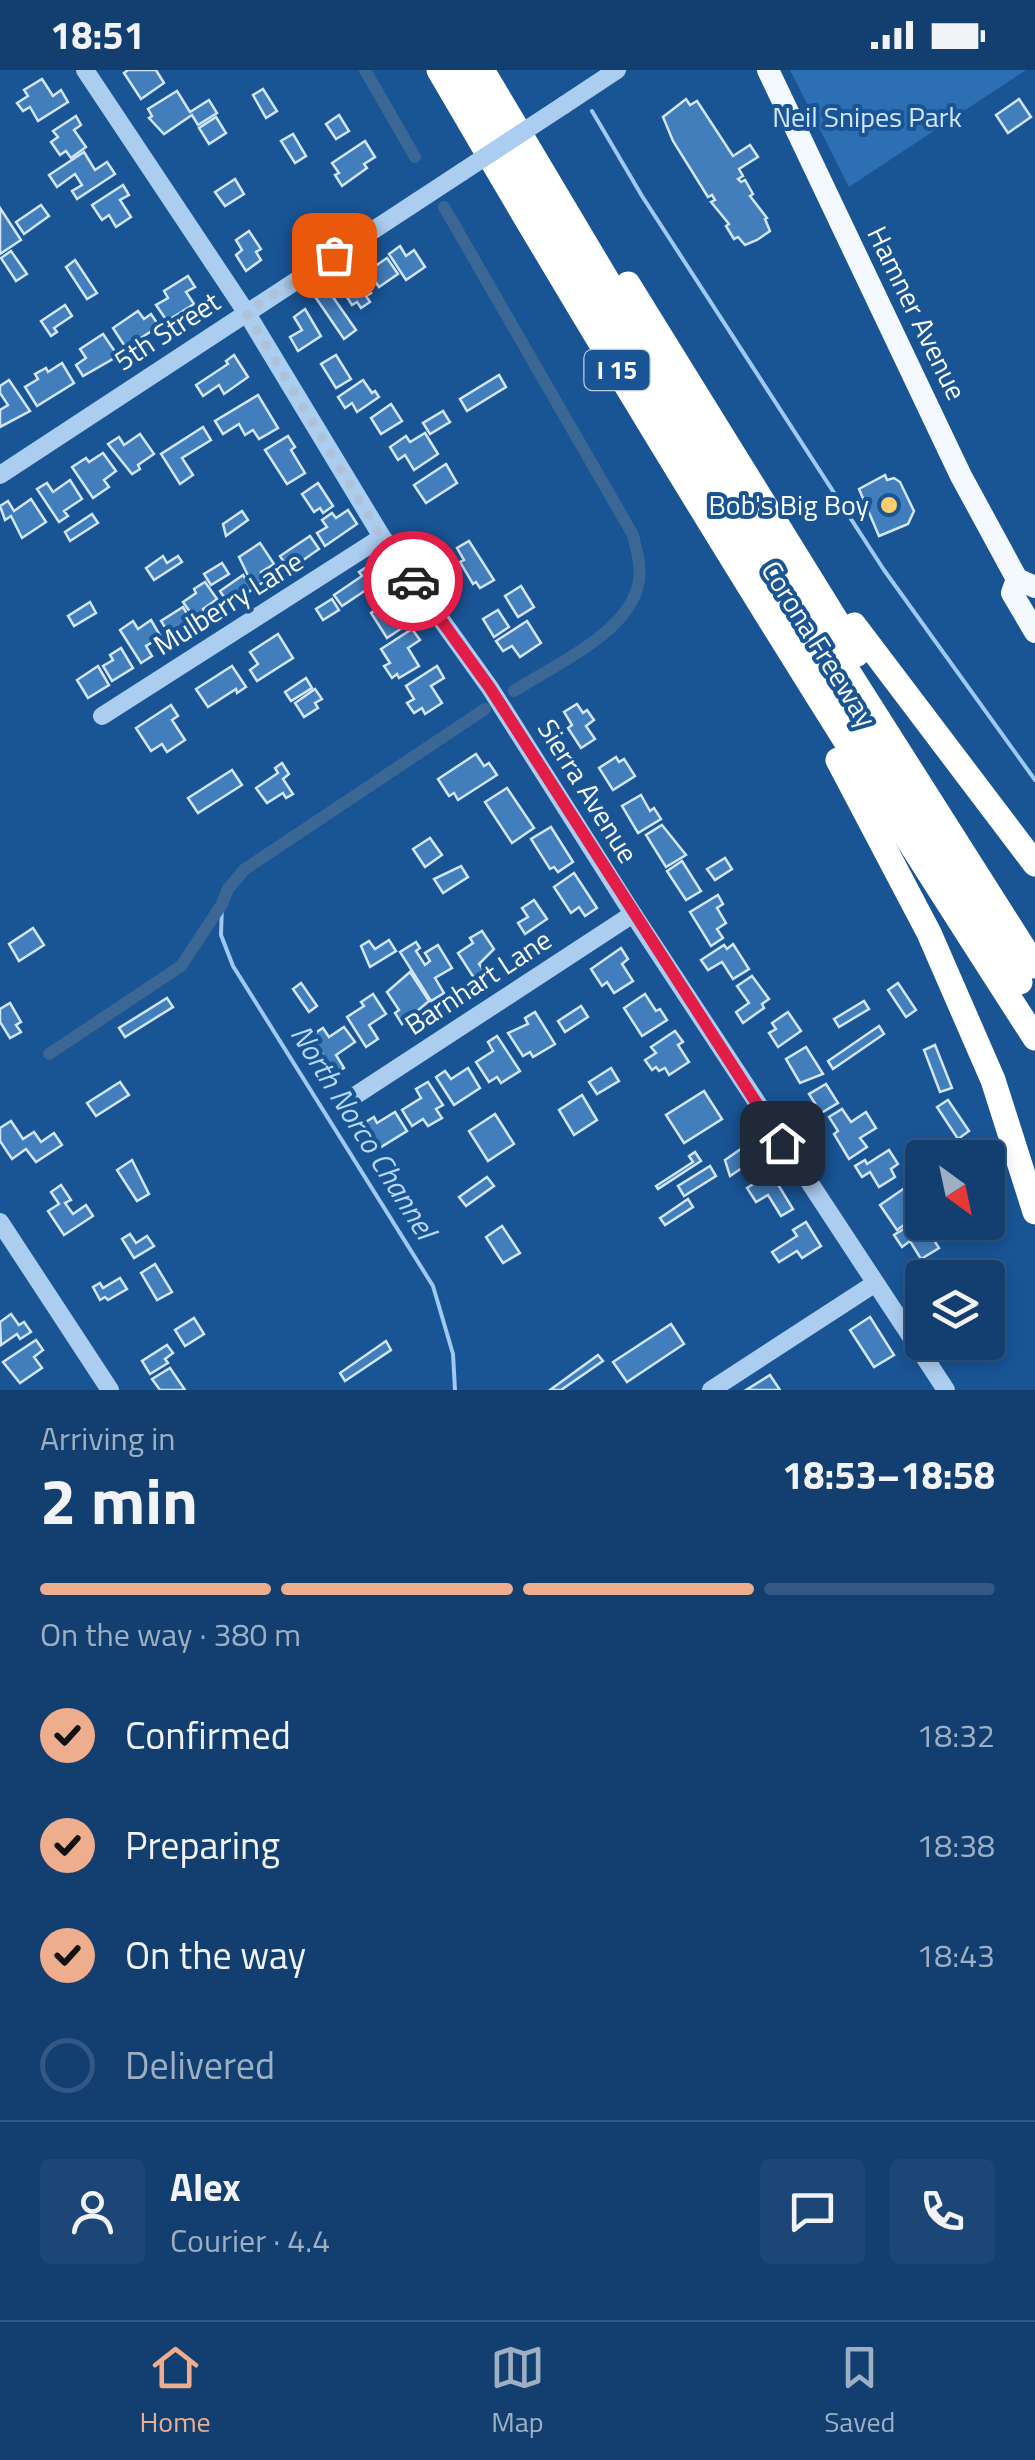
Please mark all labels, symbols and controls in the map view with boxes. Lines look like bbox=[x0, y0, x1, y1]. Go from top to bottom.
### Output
text: 18:51 bbox=[50, 6, 145, 64]
park label: Neil Snipes Park bbox=[772, 95, 962, 138]
pin bbox=[292, 213, 377, 298]
street label: Hamner Avenue bbox=[857, 218, 978, 407]
icon: bag bbox=[307, 228, 362, 283]
street label: 5th Street bbox=[105, 280, 228, 381]
road number: I 15 bbox=[584, 350, 650, 390]
place label: Bob's Big Boy bbox=[709, 483, 869, 526]
marker: Bob's Big Boy bbox=[878, 494, 900, 516]
courier bbox=[363, 531, 463, 631]
street label: Mulberry Lane bbox=[145, 539, 311, 666]
street label: Corona Freeway bbox=[751, 552, 888, 735]
icon: car bbox=[386, 554, 441, 609]
street label: Sierra Avenue bbox=[527, 710, 650, 871]
street label: Barnhart Lane bbox=[396, 918, 560, 1045]
water label: North Norco Channel bbox=[279, 1015, 450, 1251]
pin bbox=[740, 1101, 825, 1186]
icon: home bbox=[755, 1116, 810, 1171]
north arrow bbox=[905, 1140, 1005, 1240]
map controls bbox=[905, 1140, 1005, 1360]
button: layers bbox=[905, 1260, 1005, 1360]
text: Arriving in bbox=[40, 1414, 176, 1462]
text: 18:53–18:58 bbox=[782, 1446, 995, 1504]
text: 2 min bbox=[40, 1450, 198, 1549]
text: On the way · 380 m bbox=[40, 1610, 301, 1658]
text: Confirmed bbox=[125, 1706, 291, 1764]
icon: check bbox=[40, 1708, 95, 1763]
text: 18:32 bbox=[916, 1711, 995, 1759]
text: Preparing bbox=[125, 1816, 280, 1874]
icon: check bbox=[40, 1818, 95, 1873]
text: 18:38 bbox=[916, 1821, 995, 1869]
text: On the way bbox=[125, 1926, 306, 1984]
icon: check bbox=[40, 1928, 95, 1983]
text: 18:43 bbox=[916, 1931, 995, 1979]
text: Delivered bbox=[125, 2036, 275, 2094]
text: Alex bbox=[170, 2158, 241, 2216]
button: person bbox=[40, 2159, 145, 2264]
button: chat bbox=[760, 2159, 865, 2264]
button: phone bbox=[890, 2159, 995, 2264]
text: Courier · 4.4 bbox=[170, 2216, 330, 2264]
tab: Home bbox=[140, 2340, 211, 2443]
tab: Map bbox=[490, 2340, 545, 2443]
tab: Saved bbox=[824, 2340, 895, 2443]

